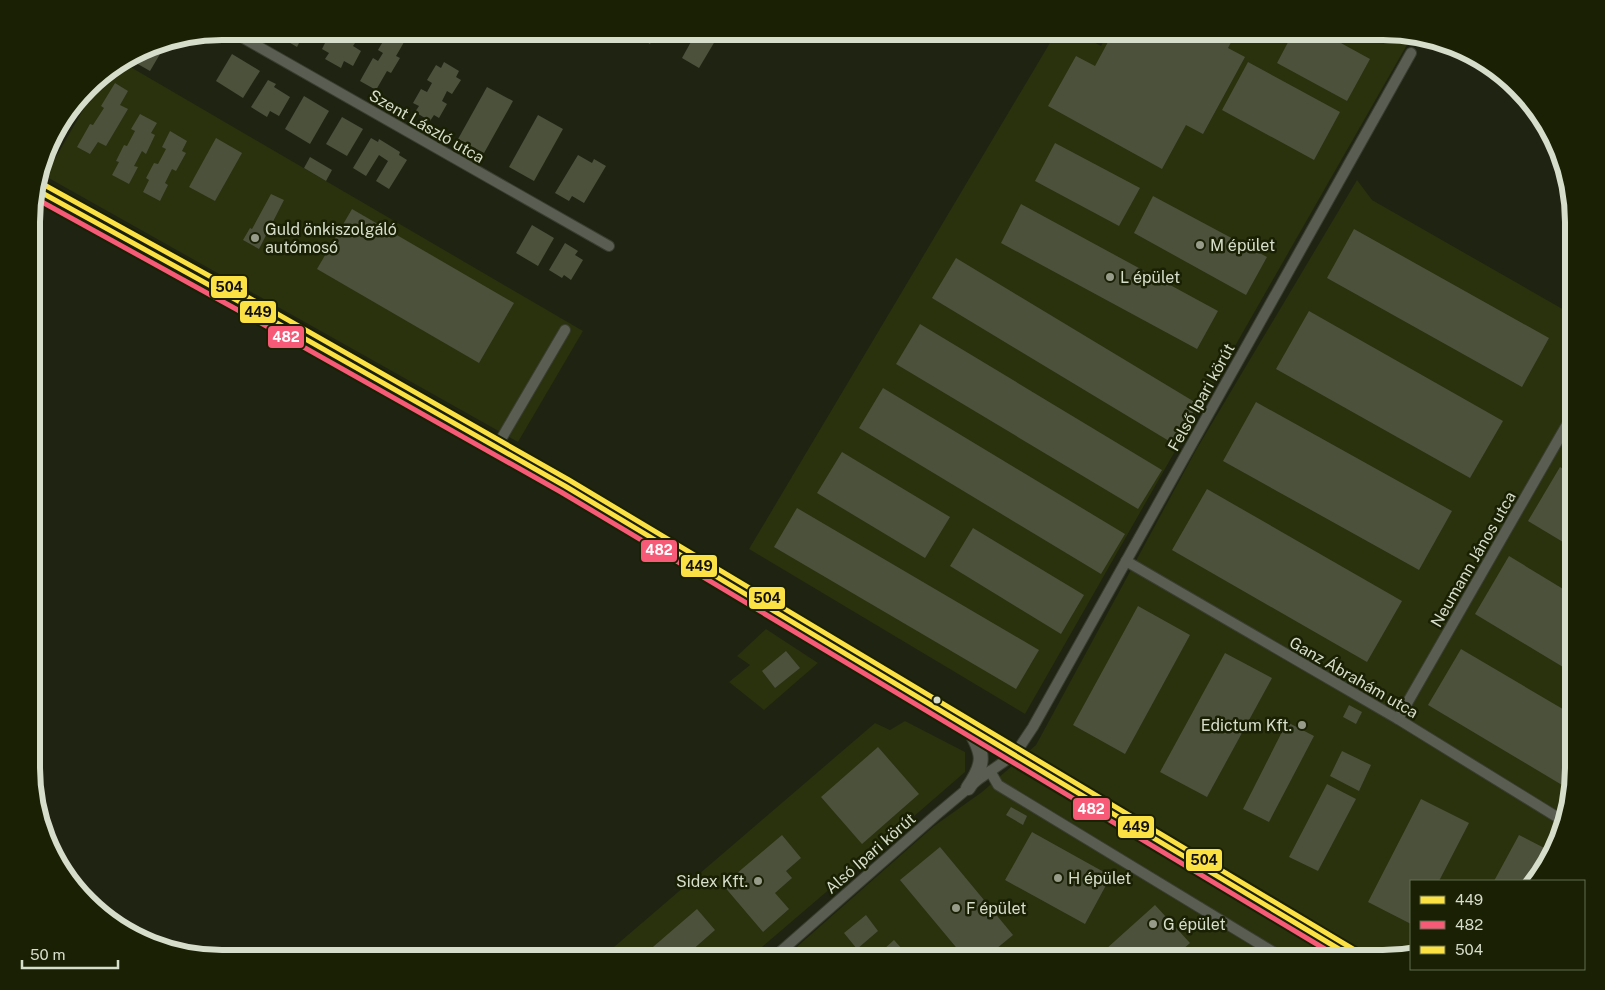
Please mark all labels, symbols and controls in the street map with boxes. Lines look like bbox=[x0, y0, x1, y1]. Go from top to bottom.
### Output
street label: Szent László utca bbox=[366, 86, 488, 167]
place label: Guld önkiszolgáló autómosó bbox=[265, 220, 397, 257]
marker: Guld önkiszolgáló autómosó bbox=[249, 232, 261, 244]
place label: M épület bbox=[1210, 236, 1275, 255]
marker: M épület bbox=[1194, 239, 1206, 251]
place label: L épület bbox=[1120, 268, 1180, 287]
marker: L épület bbox=[1104, 271, 1116, 283]
line badge: 504 bbox=[210, 275, 248, 299]
text: 504 bbox=[215, 279, 243, 295]
line badge: 449 bbox=[239, 300, 277, 324]
text: 449 bbox=[244, 304, 272, 320]
line badge: 482 bbox=[267, 325, 305, 349]
text: 482 bbox=[272, 329, 300, 345]
street label: Felső Ipari körút bbox=[1164, 340, 1239, 454]
street label: Neumann János utca bbox=[1427, 488, 1520, 630]
line badge: 482 bbox=[640, 539, 678, 563]
text: 482 bbox=[645, 542, 673, 558]
line badge: 449 bbox=[680, 554, 718, 578]
text: 449 bbox=[685, 558, 713, 574]
line badge: 504 bbox=[748, 586, 786, 610]
text: 504 bbox=[753, 590, 781, 606]
street label: Ganz Ábrahám utca bbox=[1286, 632, 1422, 722]
unlabelled marker bbox=[932, 695, 942, 705]
place label: Edictum Kft. bbox=[1201, 716, 1292, 735]
marker: Edictum Kft. bbox=[1296, 719, 1308, 731]
line badge: 482 bbox=[1072, 797, 1111, 821]
text: 482 bbox=[1077, 801, 1105, 817]
street label: Alsó Ipari körút bbox=[821, 809, 919, 898]
line badge: 449 bbox=[1117, 815, 1155, 839]
text: 449 bbox=[1122, 819, 1150, 835]
line badge: 504 bbox=[1185, 848, 1223, 872]
text: 504 bbox=[1190, 852, 1218, 868]
place label: H épület bbox=[1068, 869, 1131, 888]
place label: Sidex Kft. bbox=[676, 872, 748, 891]
marker: H épület bbox=[1052, 872, 1064, 884]
marker: Sidex Kft. bbox=[752, 875, 764, 887]
legend bbox=[1410, 880, 1585, 970]
text: 449 bbox=[1455, 891, 1483, 908]
place label: F épület bbox=[966, 899, 1027, 918]
marker: F épület bbox=[950, 902, 962, 914]
place label: G épület bbox=[1163, 915, 1226, 934]
text: 482 bbox=[1455, 916, 1483, 933]
marker: G épület bbox=[1147, 918, 1159, 930]
scale bar bbox=[22, 938, 119, 970]
text: 504 bbox=[1455, 941, 1483, 958]
text: 50 m bbox=[30, 946, 65, 963]

